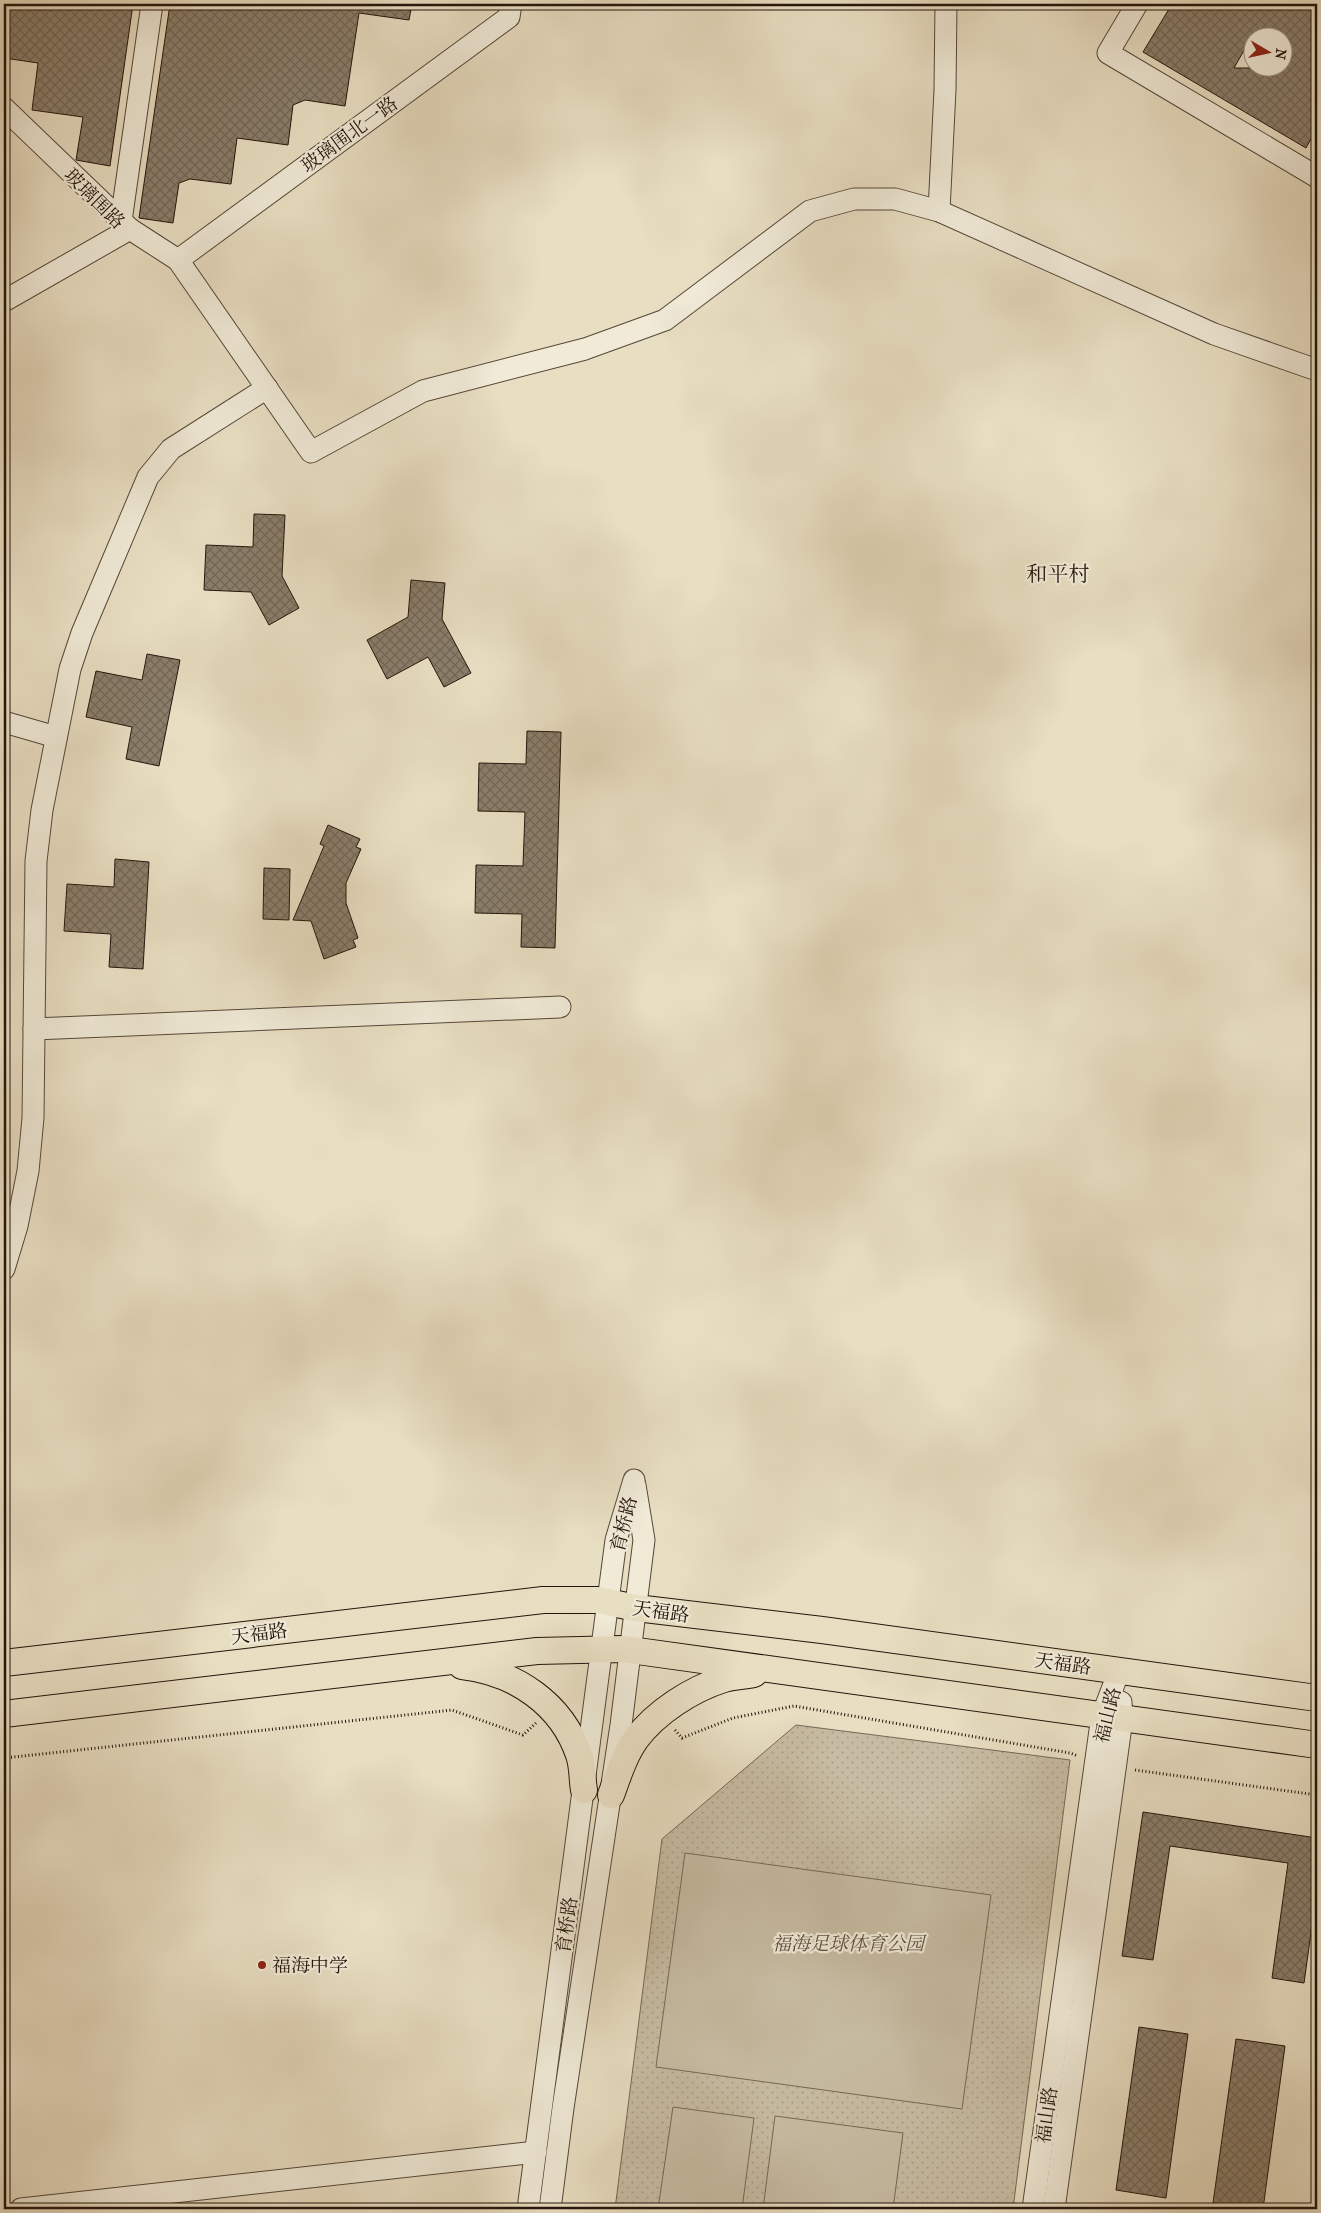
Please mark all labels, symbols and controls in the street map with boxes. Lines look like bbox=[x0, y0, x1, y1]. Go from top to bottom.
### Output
north arrow bbox=[1244, 28, 1294, 78]
text: N bbox=[1271, 47, 1290, 61]
street label: 玻璃围北一路 bbox=[297, 92, 402, 177]
street label: 玻璃围路 bbox=[60, 164, 129, 233]
district label: 和平村 bbox=[1027, 562, 1090, 586]
street label: 育桥路 bbox=[606, 1494, 642, 1555]
street label: 天福路 bbox=[631, 1597, 691, 1627]
street label: 天福路 bbox=[229, 1620, 289, 1648]
street label: 天福路 bbox=[1033, 1649, 1093, 1679]
street label: 福山路 bbox=[1090, 1685, 1126, 1746]
street label: 育桥路 bbox=[552, 1895, 582, 1955]
park label: 福海足球体育公园 bbox=[772, 1933, 927, 1955]
place label: 福海中学 bbox=[272, 1955, 348, 1977]
marker: 福海中学 bbox=[256, 1959, 268, 1971]
street label: 福山路 bbox=[1032, 2085, 1062, 2145]

